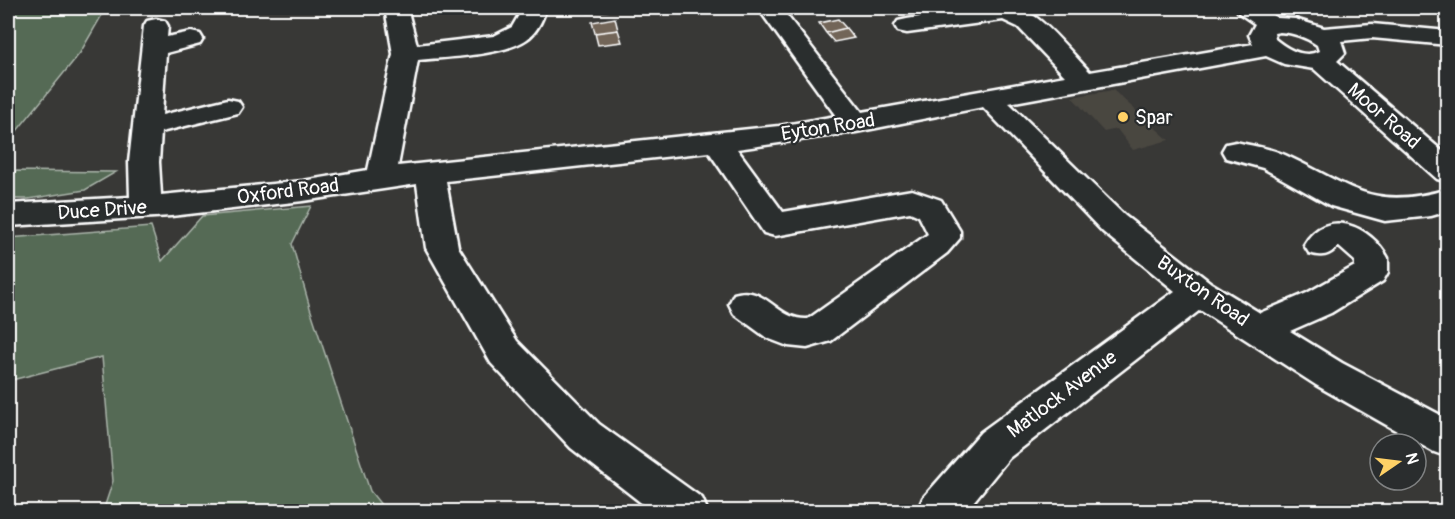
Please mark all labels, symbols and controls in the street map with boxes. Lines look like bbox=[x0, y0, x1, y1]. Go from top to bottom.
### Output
street label: Moor Road bbox=[1342, 77, 1426, 155]
place label: Spar bbox=[1135, 105, 1173, 130]
street label: Eyton Road bbox=[779, 107, 877, 147]
marker: Spar bbox=[1116, 110, 1130, 124]
street label: Oxford Road bbox=[236, 172, 340, 210]
street label: Duce Drive bbox=[57, 194, 148, 226]
street label: Buxton Road bbox=[1152, 250, 1254, 332]
street label: Matlock Avenue bbox=[1002, 345, 1122, 443]
north arrow bbox=[1368, 432, 1428, 492]
text: N bbox=[1401, 451, 1423, 466]

